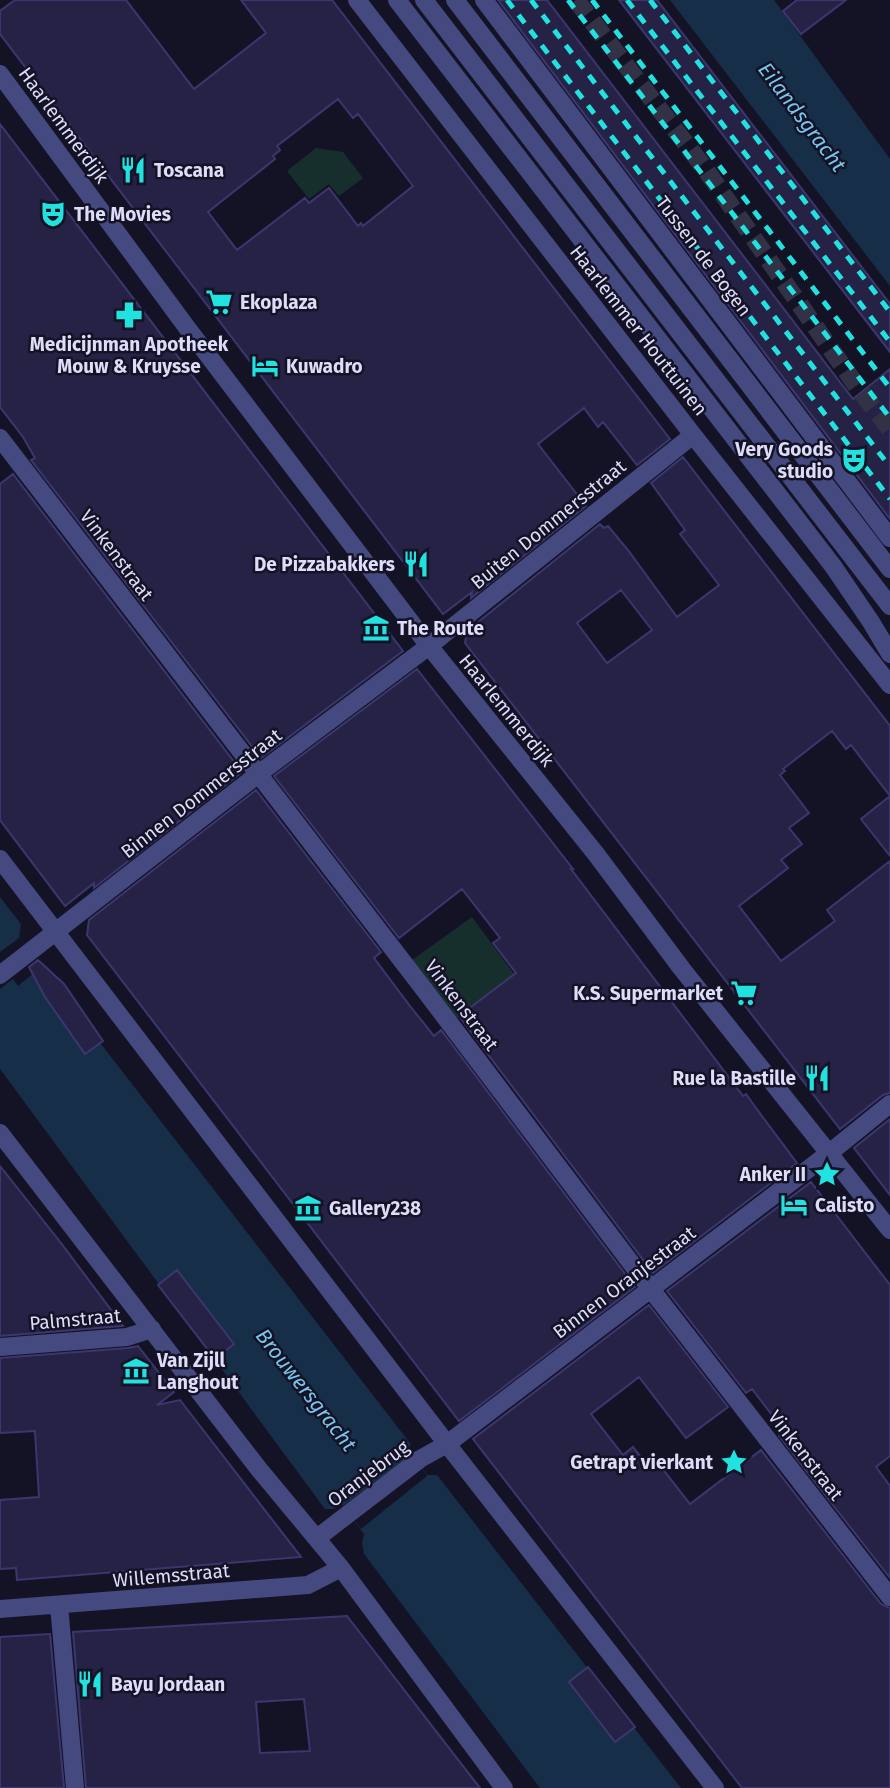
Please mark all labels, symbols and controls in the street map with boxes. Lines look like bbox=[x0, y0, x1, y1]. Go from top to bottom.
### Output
water label: Eilandsgracht bbox=[752, 57, 852, 177]
street label: Haarlemmerdijk bbox=[14, 63, 114, 188]
restaurant icon: Toscana bbox=[118, 155, 148, 185]
place label: Toscana bbox=[154, 159, 224, 182]
street label: Tussen de Bogen bbox=[651, 192, 756, 321]
theatre icon: The Movies bbox=[38, 199, 68, 229]
place label: The Movies bbox=[74, 203, 171, 226]
street label: Haarlemmer Houttuinen bbox=[565, 241, 712, 420]
supermarket icon: Ekoplaza bbox=[204, 287, 234, 317]
place label: Ekoplaza bbox=[240, 291, 317, 314]
pharmacy icon: Medicijnman Apotheek Mouw & Kruysse bbox=[114, 300, 144, 330]
place label: Medicijnman Apotheek Mouw & Kruysse bbox=[30, 333, 229, 378]
hotel icon: Kuwadro bbox=[250, 351, 280, 381]
place label: Kuwadro bbox=[286, 355, 363, 378]
place label: Very Goods studio bbox=[734, 438, 833, 483]
theatre icon: Very Goods studio bbox=[839, 445, 869, 475]
street label: Buiten Dommersstraat bbox=[466, 455, 631, 594]
street label: Vinkenstraat bbox=[75, 505, 158, 605]
restaurant icon: De Pizzabakkers bbox=[401, 549, 431, 579]
place label: De Pizzabakkers bbox=[254, 553, 395, 576]
museum icon: The Route bbox=[361, 613, 391, 643]
place label: The Route bbox=[397, 617, 484, 640]
street label: Haarlemmerdijk bbox=[454, 649, 559, 771]
street label: Binnen Dommersstraat bbox=[116, 723, 286, 863]
street label: Vinkenstraat bbox=[420, 955, 503, 1055]
supermarket icon: K.S. Supermarket bbox=[729, 978, 759, 1008]
place label: K.S. Supermarket bbox=[573, 982, 724, 1005]
restaurant icon: Rue la Bastille bbox=[802, 1063, 832, 1093]
place label: Rue la Bastille bbox=[672, 1067, 796, 1090]
place icon: Anker II bbox=[812, 1159, 842, 1189]
place label: Anker II bbox=[739, 1163, 806, 1186]
hotel icon: Calisto bbox=[779, 1190, 809, 1220]
museum icon: Gallery238 bbox=[293, 1193, 323, 1223]
place label: Calisto bbox=[815, 1194, 874, 1217]
place label: Gallery238 bbox=[329, 1197, 421, 1220]
street label: Binnen Oranjestraat bbox=[548, 1221, 700, 1343]
street label: Palmstraat bbox=[28, 1304, 122, 1335]
water label: Brouwersgracht bbox=[250, 1323, 362, 1457]
place label: Van Zijll Langhout bbox=[156, 1349, 239, 1394]
museum icon: Van Zijll Langhout bbox=[121, 1356, 151, 1386]
street label: Vinkenstraat bbox=[763, 1406, 848, 1505]
street label: Oranjebrug bbox=[323, 1435, 414, 1512]
place icon: Getrapt vierkant bbox=[719, 1447, 749, 1477]
place label: Getrapt vierkant bbox=[570, 1451, 714, 1474]
street label: Willemsstraat bbox=[112, 1559, 231, 1592]
restaurant icon: Bayu Jordaan bbox=[75, 1669, 105, 1699]
place label: Bayu Jordaan bbox=[111, 1673, 225, 1696]

